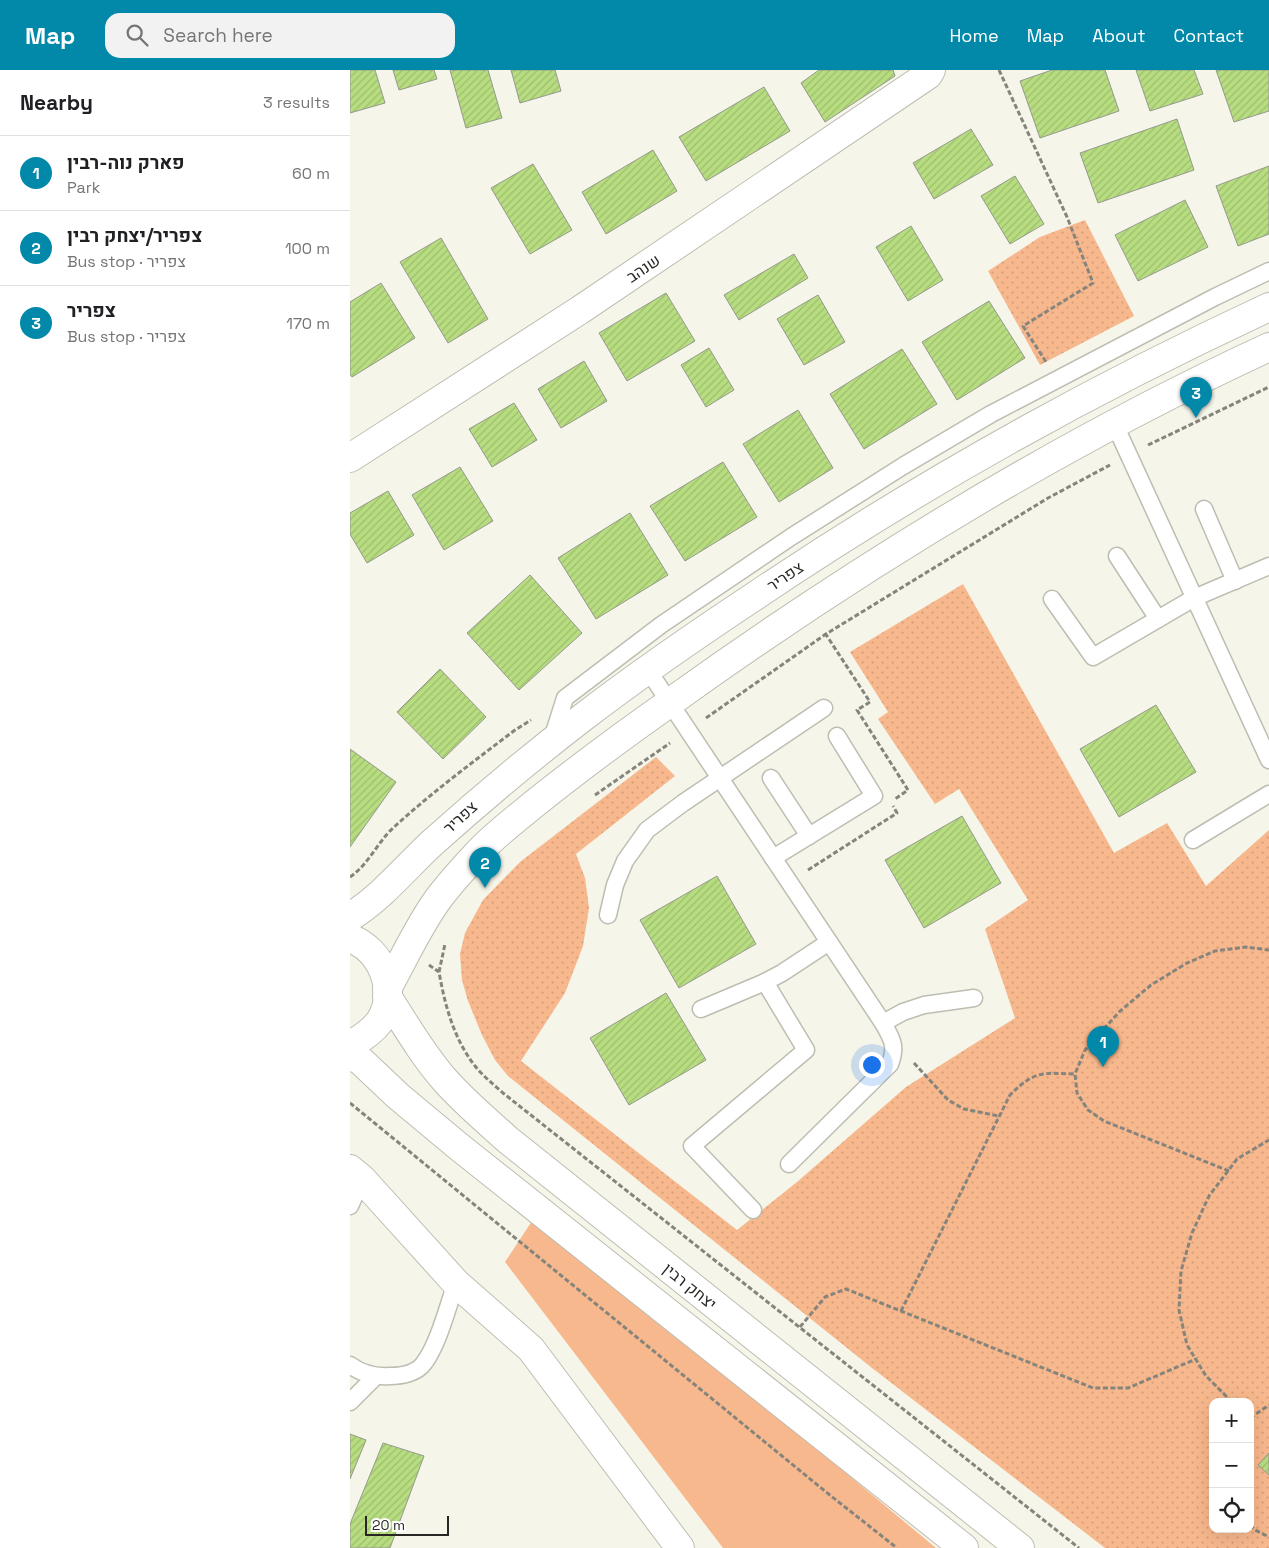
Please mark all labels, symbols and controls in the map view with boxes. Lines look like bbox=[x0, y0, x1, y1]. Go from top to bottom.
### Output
search box bbox=[105, 13, 455, 58]
text: Map bbox=[25, 20, 75, 51]
icon: search bbox=[123, 21, 151, 49]
text: Search here bbox=[163, 23, 273, 48]
text: Home bbox=[950, 24, 999, 47]
text: Map bbox=[1027, 24, 1064, 47]
text: About bbox=[1092, 24, 1146, 47]
text: Contact bbox=[1174, 24, 1244, 47]
text: Nearby bbox=[20, 89, 93, 116]
text: 3 results bbox=[263, 92, 330, 113]
text: פארק נוה-רבין bbox=[67, 150, 185, 175]
text: 1 bbox=[32, 163, 40, 184]
text: 60 m bbox=[292, 163, 330, 184]
text: Park bbox=[67, 177, 100, 198]
text: צפריר/יצחק רבין bbox=[67, 223, 202, 248]
text: 2 bbox=[31, 238, 41, 259]
text: 100 m bbox=[285, 238, 330, 259]
street label: שנהב bbox=[622, 250, 664, 287]
text: Bus stop · צפריר bbox=[67, 251, 186, 272]
text: צפריר bbox=[67, 298, 116, 323]
text: 3 bbox=[31, 313, 41, 334]
text: 170 m bbox=[286, 313, 330, 334]
text: Bus stop · צפריר bbox=[67, 326, 186, 347]
pin: 3 bbox=[1180, 377, 1212, 418]
street label: צפריר bbox=[763, 557, 808, 596]
street label: צפריר bbox=[439, 796, 482, 838]
pin: 2 bbox=[469, 847, 501, 888]
pin: 1 bbox=[1087, 1026, 1119, 1067]
your location bbox=[859, 1052, 885, 1078]
street label: יצחק רבין bbox=[659, 1258, 721, 1314]
map controls bbox=[1209, 1398, 1254, 1533]
button: + bbox=[1209, 1398, 1254, 1443]
button: − bbox=[1209, 1443, 1254, 1488]
button: locate bbox=[1209, 1488, 1254, 1533]
scale bar bbox=[365, 1513, 449, 1536]
text: 20 m bbox=[372, 1516, 405, 1534]

